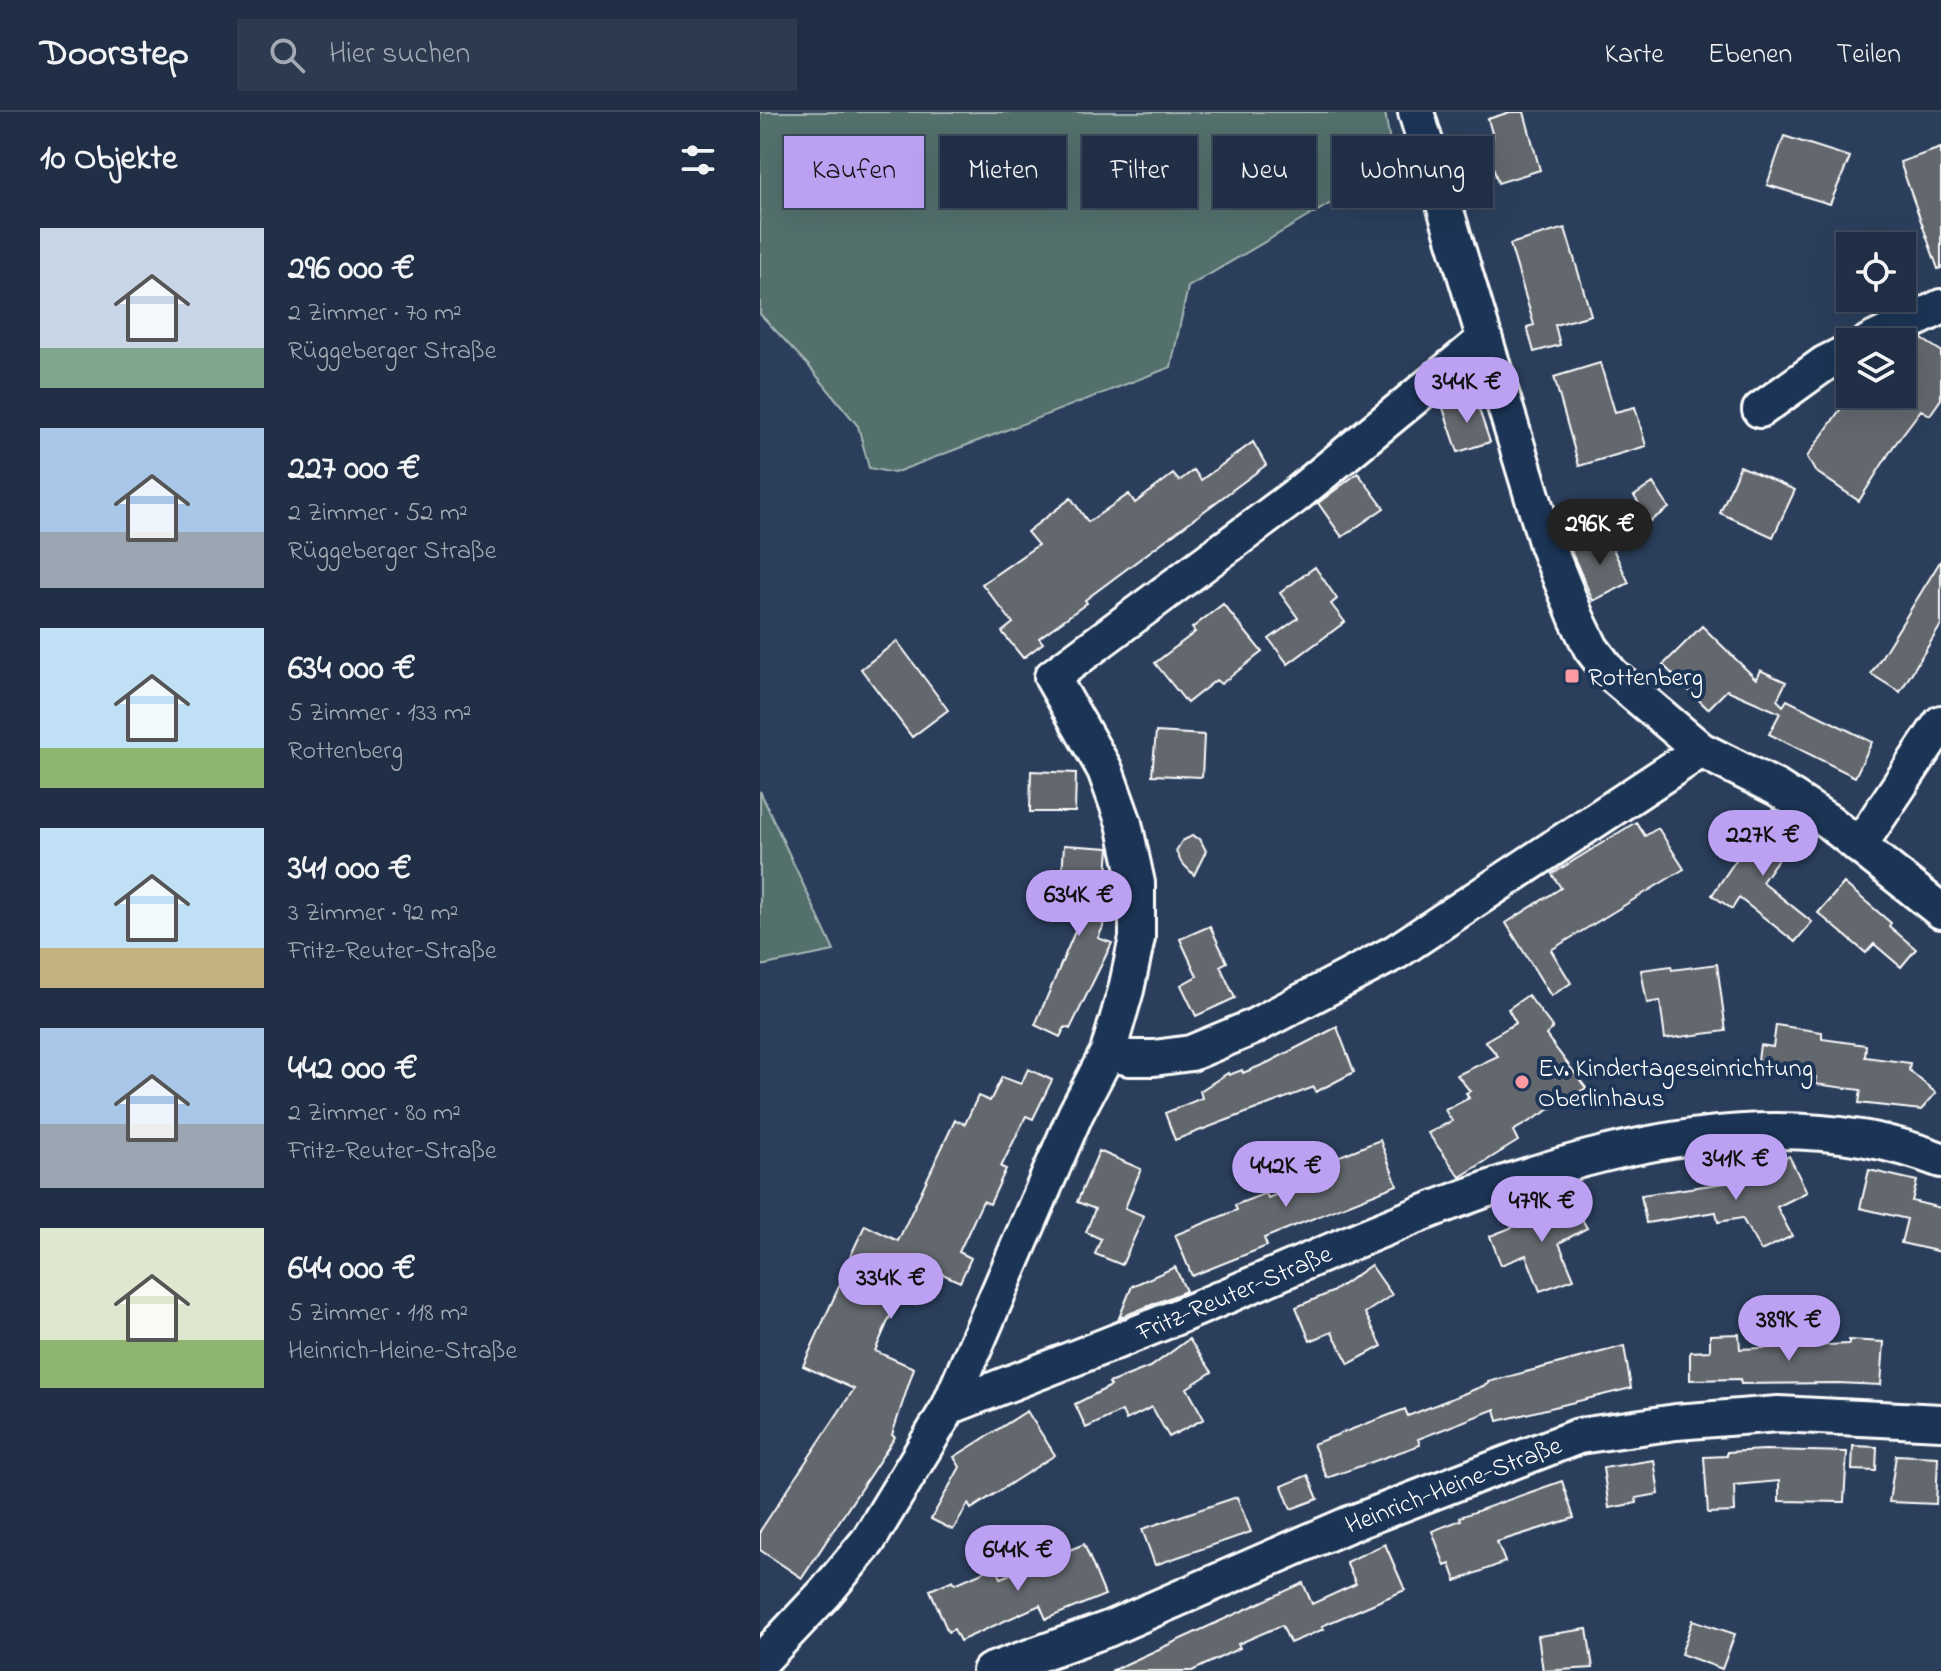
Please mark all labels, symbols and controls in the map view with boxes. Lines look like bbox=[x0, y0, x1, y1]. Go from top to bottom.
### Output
search box bbox=[237, 19, 797, 91]
text: Doorstep bbox=[40, 27, 189, 83]
icon: search bbox=[265, 33, 309, 77]
text: Hier suchen bbox=[329, 33, 470, 77]
text: Karte bbox=[1605, 35, 1664, 76]
text: Ebenen bbox=[1708, 35, 1792, 76]
text: Teilen bbox=[1836, 35, 1901, 76]
text: 10 Objekte bbox=[40, 135, 177, 185]
chip: Kaufen bbox=[784, 136, 924, 208]
chip: Mieten bbox=[940, 136, 1066, 208]
chip: Filter bbox=[1082, 136, 1197, 208]
chip: Neu bbox=[1213, 136, 1316, 208]
chip: Wohnung bbox=[1332, 136, 1493, 208]
icon: filters bbox=[676, 138, 720, 182]
map controls bbox=[1836, 232, 1916, 408]
button: locate bbox=[1836, 232, 1916, 312]
text: 296 000 € bbox=[288, 245, 415, 295]
icon: home bbox=[104, 260, 200, 356]
text: 2 Zimmer · 70 m² bbox=[288, 295, 462, 333]
button: layers bbox=[1836, 328, 1916, 408]
text: Rüggeberger Straße bbox=[288, 333, 496, 371]
pin: 344K € bbox=[1402, 357, 1532, 425]
text: 344K € bbox=[1432, 364, 1502, 402]
text: 227 000 € bbox=[288, 445, 421, 495]
icon: home bbox=[104, 460, 200, 556]
text: 2 Zimmer · 52 m² bbox=[288, 495, 468, 533]
pin: 296K € bbox=[1535, 499, 1665, 567]
text: 296K € bbox=[1565, 506, 1635, 544]
text: Rüggeberger Straße bbox=[288, 533, 496, 571]
text: 634 000 € bbox=[288, 645, 416, 695]
icon: home bbox=[104, 660, 200, 756]
place label: Rottenberg bbox=[1588, 660, 1703, 698]
marker: Rottenberg bbox=[1563, 667, 1581, 685]
text: 5 Zimmer · 133 m² bbox=[288, 695, 472, 733]
text: Rottenberg bbox=[288, 733, 403, 771]
pin: 227K € bbox=[1698, 810, 1828, 878]
text: 227K € bbox=[1726, 817, 1800, 855]
text: 341 000 € bbox=[288, 845, 412, 895]
icon: home bbox=[104, 860, 200, 956]
pin: 634K € bbox=[1014, 870, 1144, 938]
text: 634K € bbox=[1044, 877, 1114, 915]
text: 3 Zimmer · 92 m² bbox=[288, 895, 458, 933]
text: Fritz-Reuter-Straße bbox=[288, 933, 497, 971]
text: 442 000 € bbox=[288, 1045, 418, 1095]
place label: Ev. Kindertageseinrichtung Oberlinhaus bbox=[1538, 1051, 1813, 1119]
icon: home bbox=[104, 1060, 200, 1156]
marker: Ev. Kindertageseinrichtung Oberlinhaus bbox=[1513, 1073, 1531, 1091]
text: 2 Zimmer · 80 m² bbox=[288, 1095, 461, 1133]
text: Fritz-Reuter-Straße bbox=[288, 1133, 497, 1171]
pin: 341K € bbox=[1671, 1134, 1801, 1202]
pin: 442K € bbox=[1221, 1141, 1351, 1209]
text: 341K € bbox=[1703, 1141, 1769, 1179]
text: 442K € bbox=[1250, 1148, 1322, 1186]
pin: 479K € bbox=[1477, 1176, 1607, 1244]
text: 479K € bbox=[1509, 1183, 1575, 1221]
street label: Fritz-Reuter-Straße bbox=[1131, 1236, 1339, 1353]
text: 644 000 € bbox=[288, 1245, 416, 1295]
pin: 334K € bbox=[826, 1253, 956, 1321]
icon: home bbox=[104, 1260, 200, 1356]
text: 334K € bbox=[856, 1260, 926, 1298]
text: 5 Zimmer · 118 m² bbox=[288, 1295, 468, 1333]
pin: 389K € bbox=[1724, 1295, 1854, 1363]
text: 389K € bbox=[1756, 1302, 1822, 1340]
text: Heinrich-Heine-Straße bbox=[288, 1333, 517, 1371]
street label: Heinrich-Heine-Straße bbox=[1340, 1428, 1568, 1546]
pin: 644K € bbox=[953, 1525, 1083, 1593]
text: 644K € bbox=[983, 1532, 1053, 1570]

